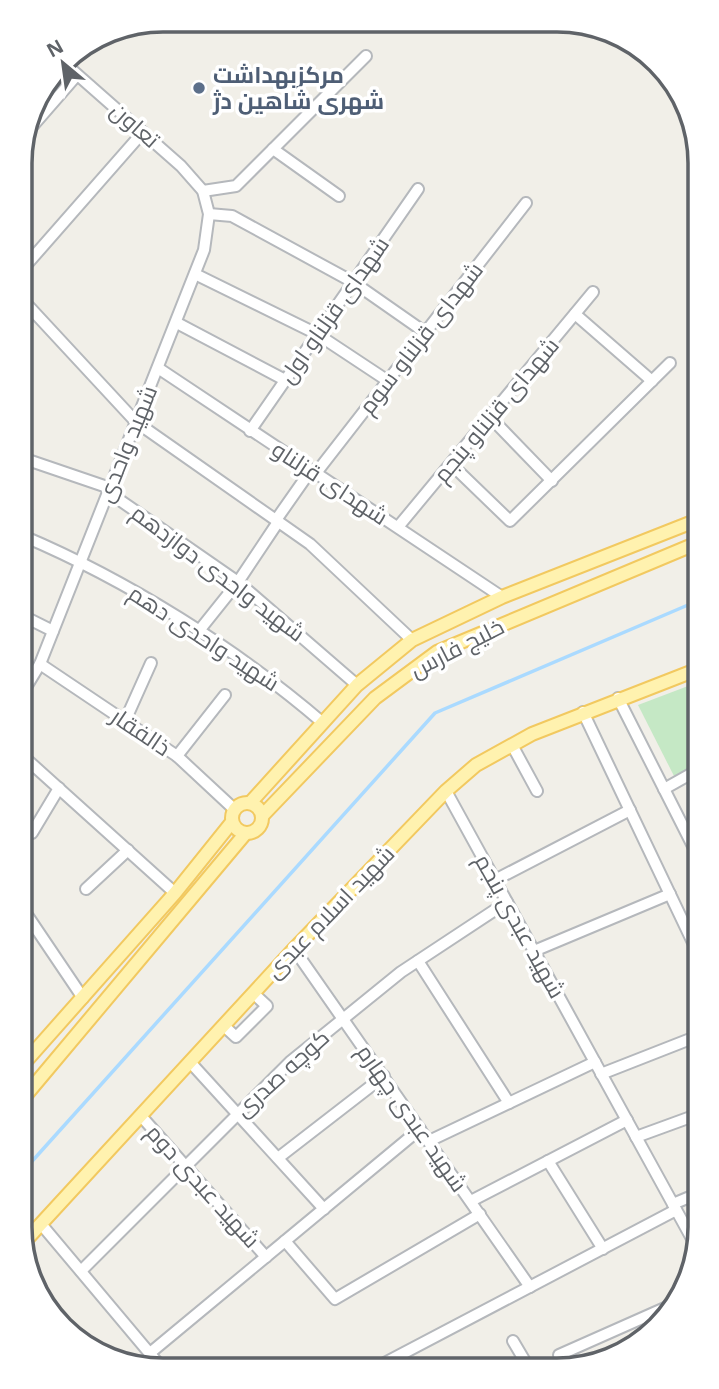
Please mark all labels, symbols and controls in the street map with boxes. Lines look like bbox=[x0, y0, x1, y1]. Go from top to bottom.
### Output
north arrow bbox=[28, 28, 98, 98]
text: N bbox=[42, 33, 68, 63]
place label: مرکزبهداشت شهری شاهین دژ bbox=[212, 58, 384, 116]
marker: مرکزبهداشت شهری شاهین دژ bbox=[191, 80, 207, 96]
street label: تعاون bbox=[104, 94, 167, 155]
street label: شهدای قزلناو اول bbox=[271, 230, 396, 389]
street label: شهدای قزلناو سوم bbox=[351, 255, 491, 421]
street label: شهدای قزلناو پنجم bbox=[425, 330, 566, 489]
street label: شهید واحدی bbox=[88, 380, 164, 507]
street label: شهدای قزلناو bbox=[266, 433, 395, 532]
street label: شهید واحدی دوازدهم bbox=[124, 496, 312, 649]
street label: شهید واحدی دهم bbox=[122, 576, 286, 699]
street label: خلیج فارس bbox=[404, 610, 510, 685]
street label: ذالفقار bbox=[104, 698, 178, 763]
street label: شهید اسلام عبدی bbox=[257, 838, 402, 986]
street label: شهید عبدی پنجم bbox=[467, 848, 574, 1004]
street label: کوچه صدری bbox=[227, 1021, 336, 1123]
street label: شهید عبدی چهارم bbox=[349, 1037, 476, 1198]
street label: شهید عبدی دوم bbox=[139, 1116, 268, 1255]

